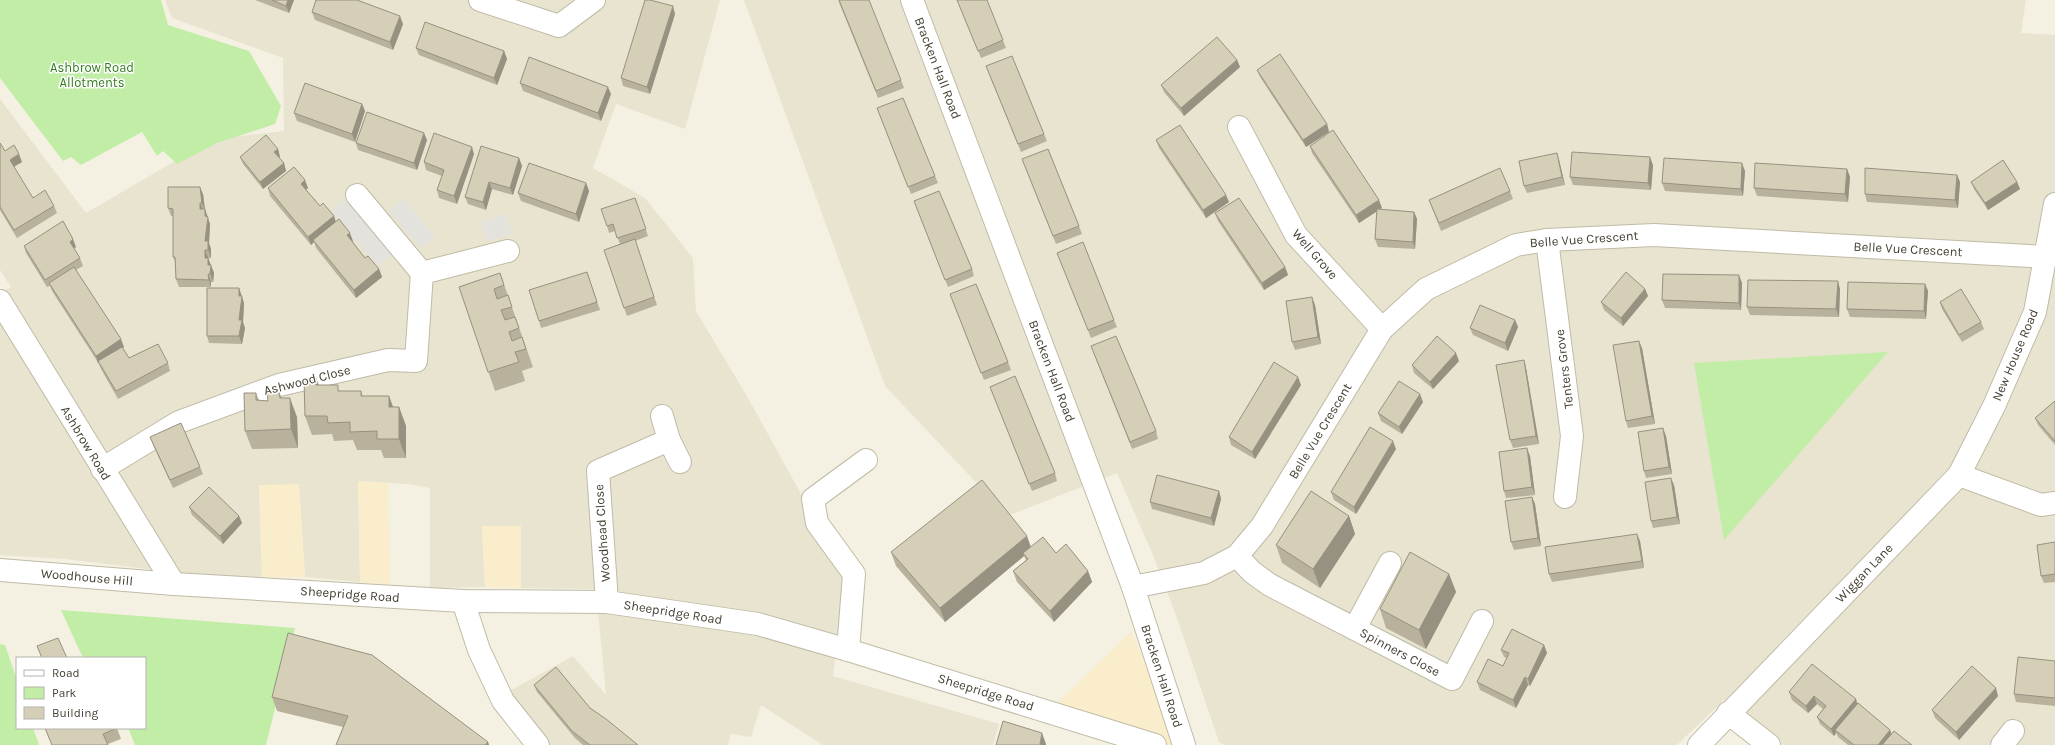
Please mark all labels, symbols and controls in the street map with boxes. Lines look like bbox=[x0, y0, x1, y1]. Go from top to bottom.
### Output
street label: Bracken Hall Road bbox=[912, 15, 964, 121]
park label: Ashbrow Road Allotments bbox=[50, 60, 134, 90]
street label: Well Grove bbox=[1289, 226, 1341, 282]
street label: Belle Vue Crescent bbox=[1529, 228, 1639, 250]
street label: Belle Vue Crescent bbox=[1853, 239, 1963, 259]
street label: New House Road bbox=[1989, 307, 2041, 403]
street label: Bracken Hall Road bbox=[1026, 318, 1078, 424]
street label: Tenters Grove bbox=[1552, 328, 1576, 409]
street label: Ashwood Close bbox=[262, 362, 352, 398]
street label: Belle Vue Crescent bbox=[1285, 380, 1355, 482]
street label: Ashbrow Road bbox=[58, 403, 114, 483]
street label: Woodhead Close bbox=[591, 483, 613, 582]
street label: Wiggan Lane bbox=[1832, 540, 1896, 606]
street label: Woodhouse Hill bbox=[40, 566, 134, 588]
street label: Sheepridge Road bbox=[300, 583, 400, 605]
street label: Sheepridge Road bbox=[622, 597, 724, 627]
street label: Bracken Hall Road bbox=[1138, 622, 1186, 730]
street label: Spinners Close bbox=[1357, 625, 1443, 680]
legend bbox=[16, 657, 146, 729]
text: Road bbox=[52, 666, 80, 680]
street label: Sheepridge Road bbox=[936, 670, 1036, 714]
text: Park bbox=[52, 686, 77, 700]
text: Building bbox=[52, 706, 99, 720]

